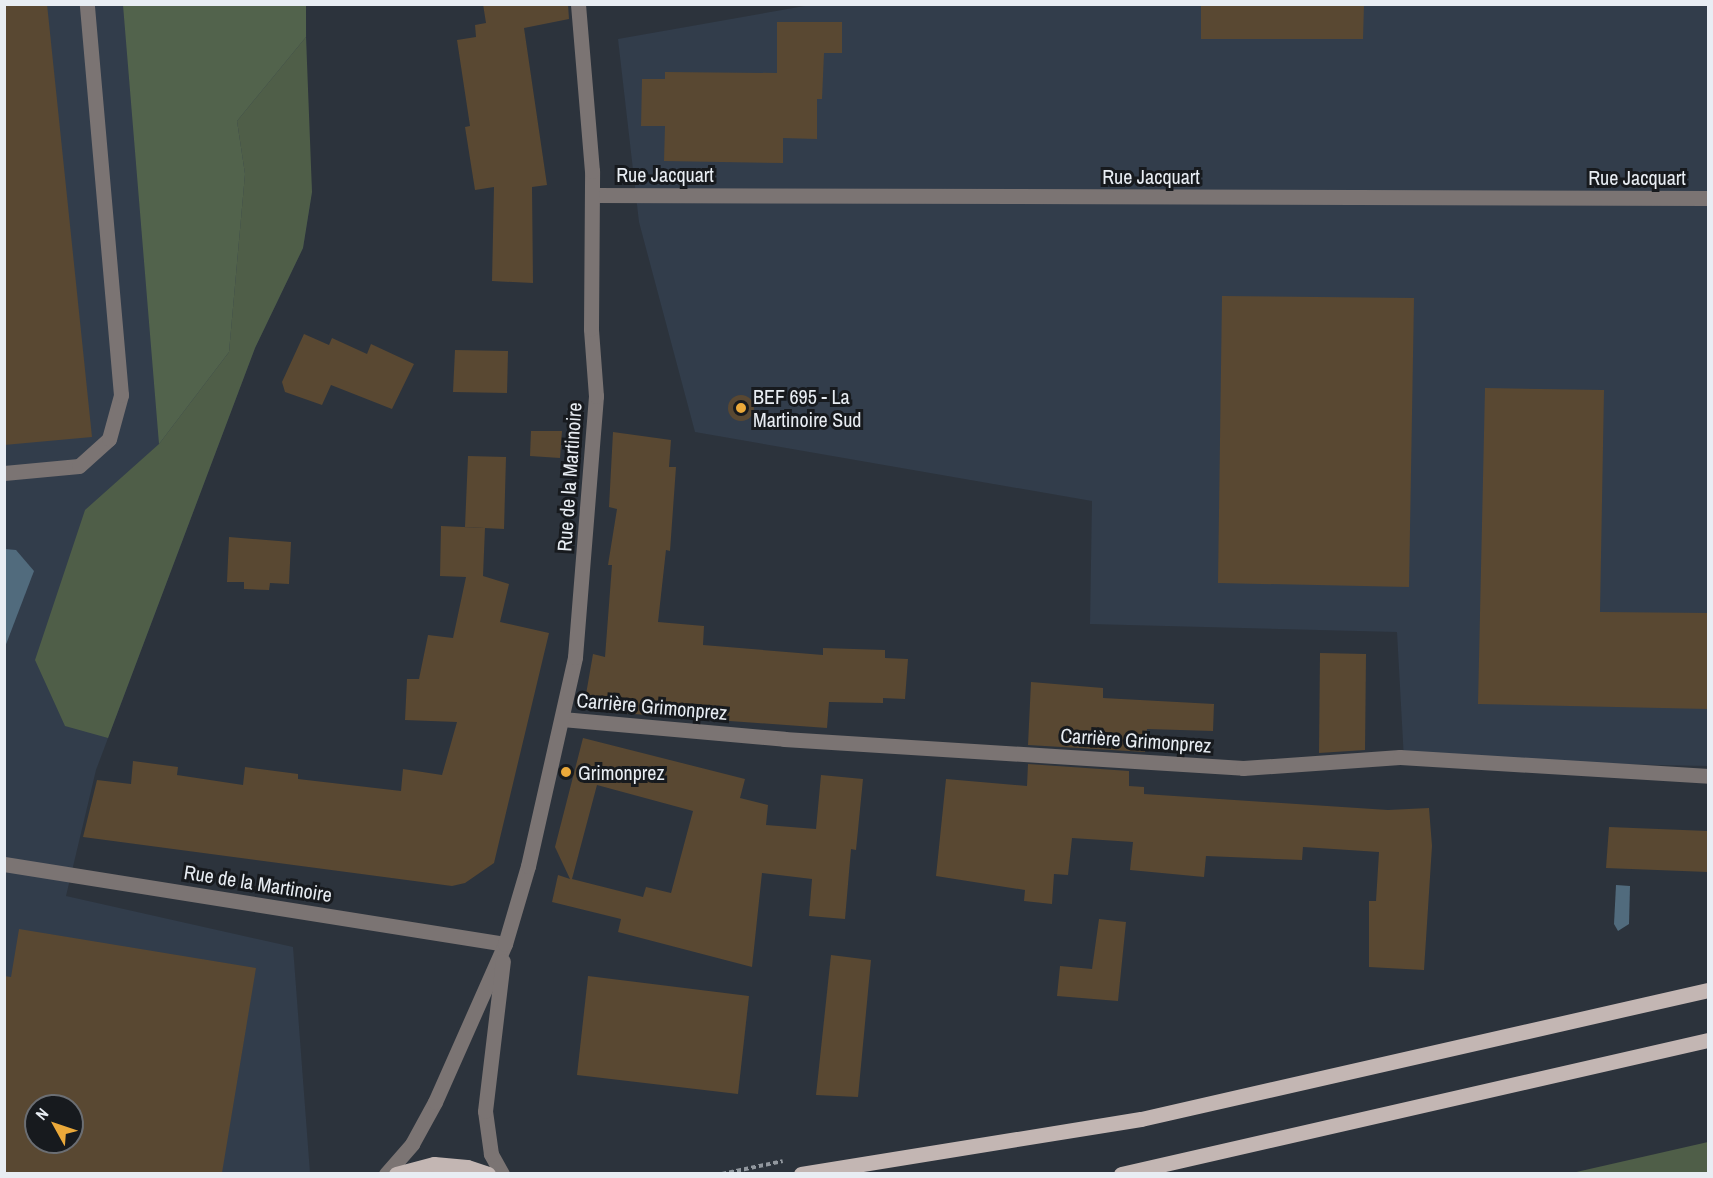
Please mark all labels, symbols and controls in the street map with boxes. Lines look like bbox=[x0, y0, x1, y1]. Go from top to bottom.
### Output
street label: Rue Jacquart bbox=[616, 162, 714, 186]
street label: Rue Jacquart bbox=[1102, 164, 1200, 188]
street label: Rue Jacquart bbox=[1588, 165, 1686, 189]
place label: BEF 695 - La Martinoire Sud bbox=[753, 384, 861, 431]
marker: BEF 695 - La Martinoire Sud bbox=[734, 401, 748, 415]
street label: Rue de la Martinoire bbox=[552, 402, 586, 552]
street label: Carrière Grimonprez bbox=[576, 687, 728, 725]
street label: Carrière Grimonprez bbox=[1060, 723, 1212, 757]
place label: Grimonprez bbox=[578, 760, 665, 784]
marker: Grimonprez bbox=[559, 765, 573, 779]
street label: Rue de la Martinoire bbox=[182, 859, 334, 907]
north arrow bbox=[24, 1094, 84, 1154]
text: N bbox=[30, 1103, 53, 1124]

